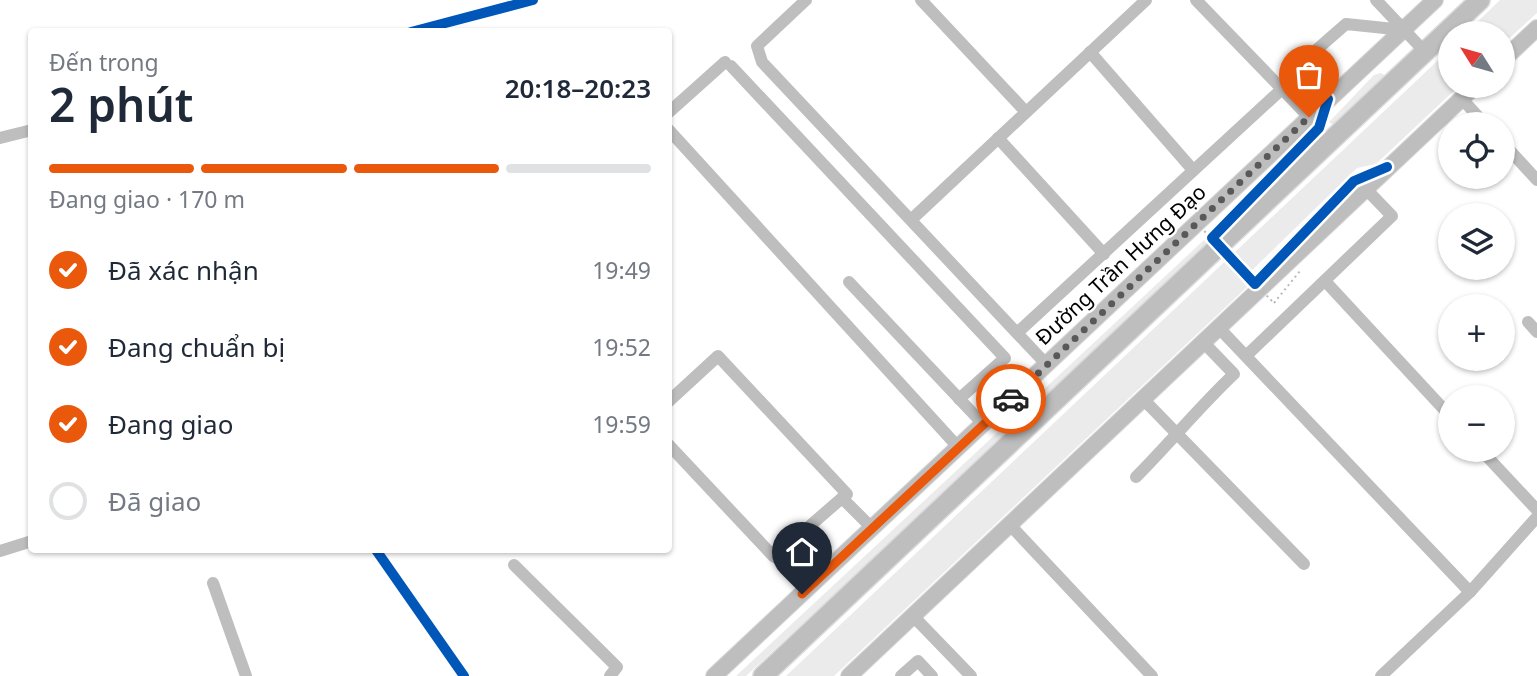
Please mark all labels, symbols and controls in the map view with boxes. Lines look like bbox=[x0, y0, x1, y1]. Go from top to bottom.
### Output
north arrow bbox=[1438, 21, 1516, 98]
map controls bbox=[1438, 21, 1515, 462]
pin bbox=[1279, 45, 1339, 117]
text: Đến trong bbox=[49, 46, 159, 78]
icon: bag bbox=[1290, 56, 1328, 94]
text: 20:18–20:23 bbox=[505, 70, 651, 106]
text: 2 phút bbox=[49, 73, 193, 135]
button: locate bbox=[1438, 112, 1515, 189]
street label: Đường Trần Hưng Đạo bbox=[1029, 178, 1212, 351]
text: Đang giao · 170 m bbox=[49, 183, 245, 215]
button: layers bbox=[1438, 203, 1515, 280]
icon: check bbox=[49, 251, 87, 289]
text: Đã xác nhận bbox=[108, 252, 259, 288]
text: 19:49 bbox=[592, 254, 651, 286]
button: + bbox=[1438, 294, 1515, 371]
icon: check bbox=[49, 328, 87, 366]
text: Đang chuẩn bị bbox=[108, 329, 285, 365]
text: 19:52 bbox=[592, 331, 651, 363]
courier bbox=[976, 364, 1046, 434]
icon: car bbox=[992, 380, 1030, 418]
button: − bbox=[1438, 385, 1515, 462]
icon: check bbox=[49, 405, 87, 443]
text: Đang giao bbox=[108, 406, 233, 442]
text: 19:59 bbox=[592, 408, 651, 440]
text: Đã giao bbox=[108, 483, 201, 519]
pin bbox=[772, 522, 832, 594]
icon: home bbox=[783, 533, 821, 571]

